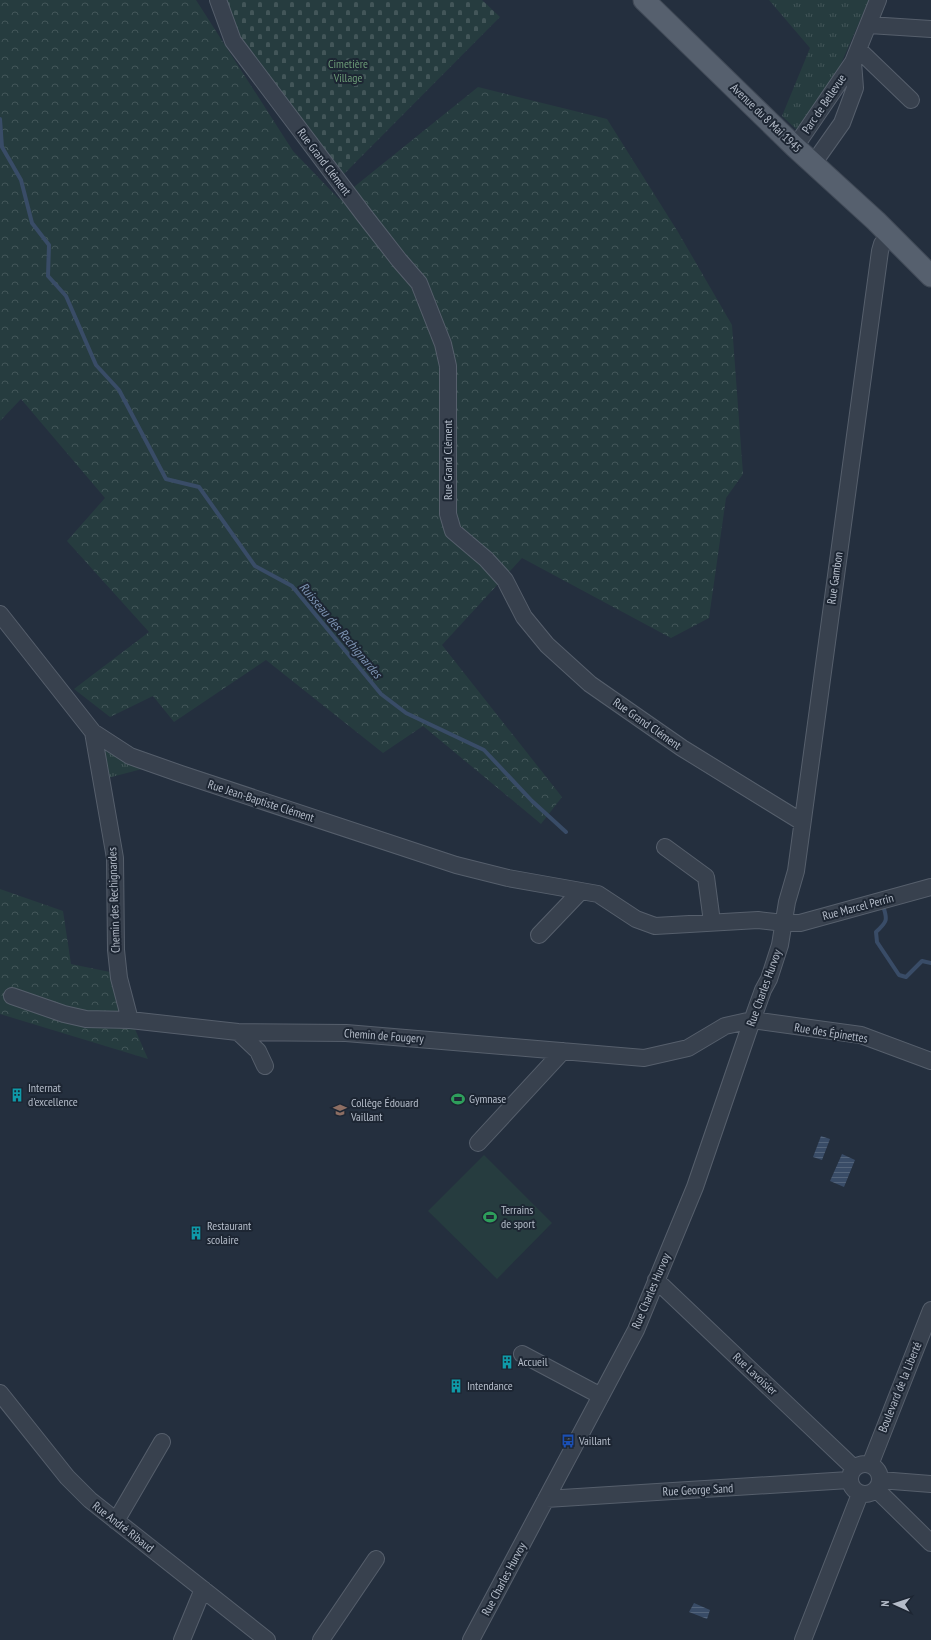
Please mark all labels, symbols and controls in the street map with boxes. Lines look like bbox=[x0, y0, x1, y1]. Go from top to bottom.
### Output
park label: Cimetière Village bbox=[328, 56, 368, 85]
street label: Parc de Bellevue bbox=[798, 71, 849, 136]
street label: Avenue du 8 Mai 1945 bbox=[728, 80, 805, 155]
street label: Rue Grand Clément bbox=[294, 125, 355, 199]
street label: Rue Grand Clément bbox=[440, 419, 455, 500]
street label: Rue Gambon bbox=[823, 551, 846, 605]
water label: Ruisseau des Rechignardes bbox=[295, 579, 387, 683]
street label: Rue Grand Clément bbox=[610, 694, 685, 753]
street label: Rue Jean-Baptiste Clément bbox=[206, 776, 317, 825]
street label: Chemin des Rechignardes bbox=[104, 847, 123, 953]
street label: Rue Marcel Perrin bbox=[821, 890, 895, 923]
street label: Rue Charles Hurvoy bbox=[743, 947, 785, 1028]
street label: Rue des Épinettes bbox=[793, 1019, 869, 1046]
street label: Chemin de Fougery bbox=[344, 1025, 425, 1046]
place label: Internat d'excellence bbox=[28, 1080, 78, 1109]
building icon: Internat d'excellence bbox=[9, 1087, 25, 1103]
sports icon: Gymnase bbox=[450, 1091, 466, 1107]
place label: Gymnase bbox=[469, 1091, 506, 1106]
place label: Collège Édouard Vaillant bbox=[350, 1095, 419, 1124]
school or university icon: Collège Édouard Vaillant bbox=[332, 1102, 348, 1118]
place label: Terrains de sport bbox=[501, 1202, 536, 1231]
sports icon: Terrains de sport bbox=[482, 1209, 498, 1225]
place label: Restaurant scolaire bbox=[207, 1218, 252, 1247]
building icon: Restaurant scolaire bbox=[188, 1225, 204, 1241]
street label: Rue Charles Hurvoy bbox=[628, 1250, 673, 1331]
street label: Boulevard de la Liberté bbox=[875, 1339, 925, 1434]
street label: Rue Lavoisier bbox=[730, 1349, 781, 1399]
building icon: Accueil bbox=[499, 1354, 515, 1370]
place label: Accueil bbox=[518, 1354, 548, 1369]
building icon: Intendance bbox=[448, 1378, 464, 1394]
place label: Intendance bbox=[467, 1378, 513, 1393]
bus stop icon: Vaillant bbox=[560, 1433, 576, 1449]
place label: Vaillant bbox=[578, 1433, 611, 1448]
street label: Rue George Sand bbox=[662, 1480, 734, 1499]
street label: Rue André Ribaud bbox=[90, 1498, 157, 1555]
street label: Rue Charles Hurvoy bbox=[478, 1539, 529, 1618]
north arrow bbox=[875, 1584, 915, 1624]
text: N bbox=[878, 1600, 892, 1607]

